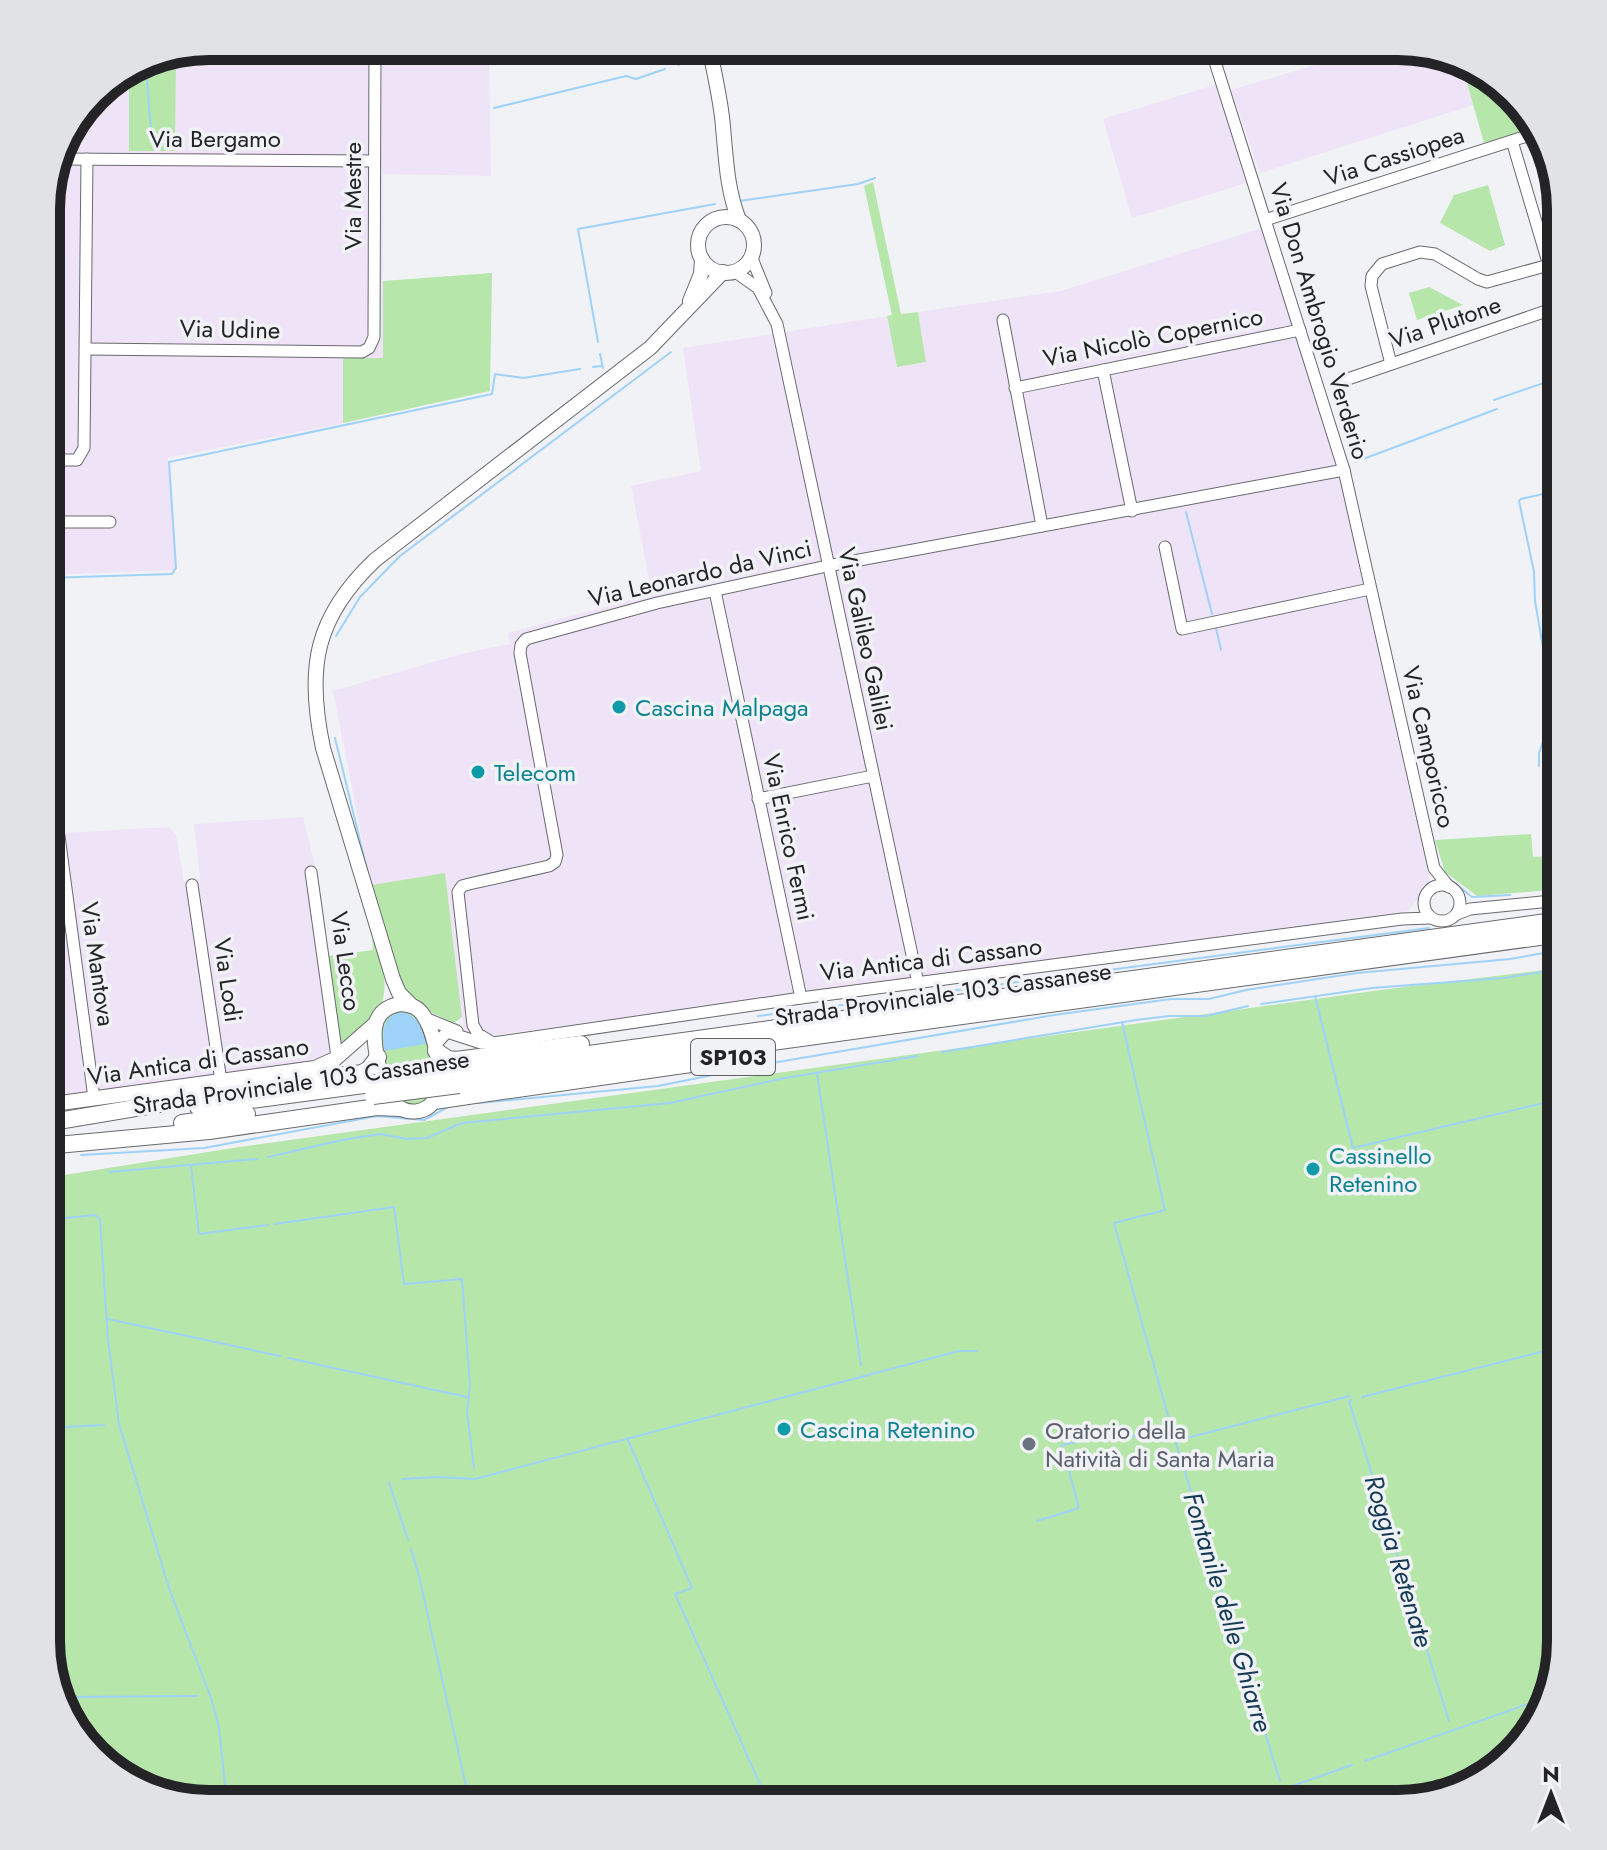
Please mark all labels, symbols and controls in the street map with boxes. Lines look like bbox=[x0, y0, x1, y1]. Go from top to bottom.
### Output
street label: Via Cassiopea bbox=[1320, 117, 1468, 195]
street label: Via Bergamo bbox=[149, 121, 281, 156]
street label: Via Mestre bbox=[335, 142, 370, 250]
street label: Via Don Ambrogio Verderio bbox=[1261, 178, 1379, 464]
street label: Via Plutone bbox=[1384, 287, 1506, 357]
street label: Via Nicolò Copernico bbox=[1040, 299, 1266, 375]
street label: Via Udine bbox=[179, 311, 281, 347]
street label: Via Leonardo da Vinci bbox=[585, 530, 815, 616]
street label: Via Galileo Galilei bbox=[829, 544, 903, 734]
street label: Via Camporicco bbox=[1393, 663, 1465, 831]
place label: Cascina Malpaga bbox=[635, 690, 809, 725]
marker: Cascina Malpaga bbox=[610, 698, 628, 716]
street label: Via Enrico Fermi bbox=[754, 750, 824, 924]
place label: Telecom bbox=[494, 755, 576, 790]
marker: Telecom bbox=[469, 763, 487, 781]
street label: Via Mantova bbox=[72, 900, 124, 1028]
street label: Via Lecco bbox=[322, 909, 370, 1013]
street label: Via Antica di Cassano bbox=[818, 928, 1044, 990]
street label: Via Lodi bbox=[205, 936, 251, 1024]
street label: Strada Provinciale 103 Cassanese bbox=[772, 953, 1114, 1035]
street label: Via Antica di Cassano bbox=[85, 1028, 311, 1094]
road number: SP103 bbox=[691, 1039, 775, 1075]
street label: Strada Provinciale 103 Cassanese bbox=[130, 1041, 472, 1123]
place label: Cassinello Retenino bbox=[1329, 1138, 1432, 1201]
marker: Cassinello Retenino bbox=[1304, 1160, 1322, 1178]
place label: Cascina Retenino bbox=[800, 1412, 975, 1447]
place label: Oratorio della Natività di Santa Maria bbox=[1045, 1413, 1274, 1476]
marker: Cascina Retenino bbox=[775, 1420, 793, 1438]
marker: Oratorio della Natività di Santa Maria bbox=[1020, 1435, 1038, 1453]
water label: Roggia Retenate bbox=[1355, 1470, 1443, 1652]
water label: Fontanile delle Ghiarre bbox=[1173, 1487, 1283, 1737]
north arrow bbox=[1511, 1754, 1591, 1834]
text: N bbox=[1542, 1758, 1560, 1790]

